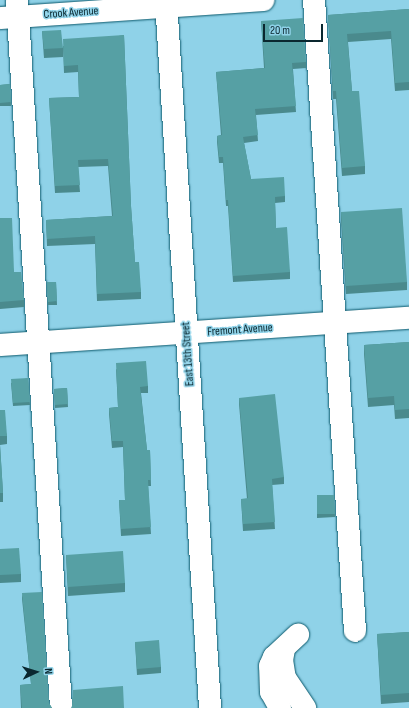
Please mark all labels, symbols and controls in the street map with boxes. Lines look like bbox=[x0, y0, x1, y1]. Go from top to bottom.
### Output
street label: Crook Avenue bbox=[43, 4, 99, 22]
scale bar bbox=[265, 16, 325, 42]
text: 20 m bbox=[270, 23, 290, 38]
street label: East 13th Street bbox=[179, 321, 197, 387]
street label: Fremont Avenue bbox=[207, 321, 273, 339]
north arrow bbox=[16, 652, 56, 692]
text: N bbox=[42, 668, 55, 675]

